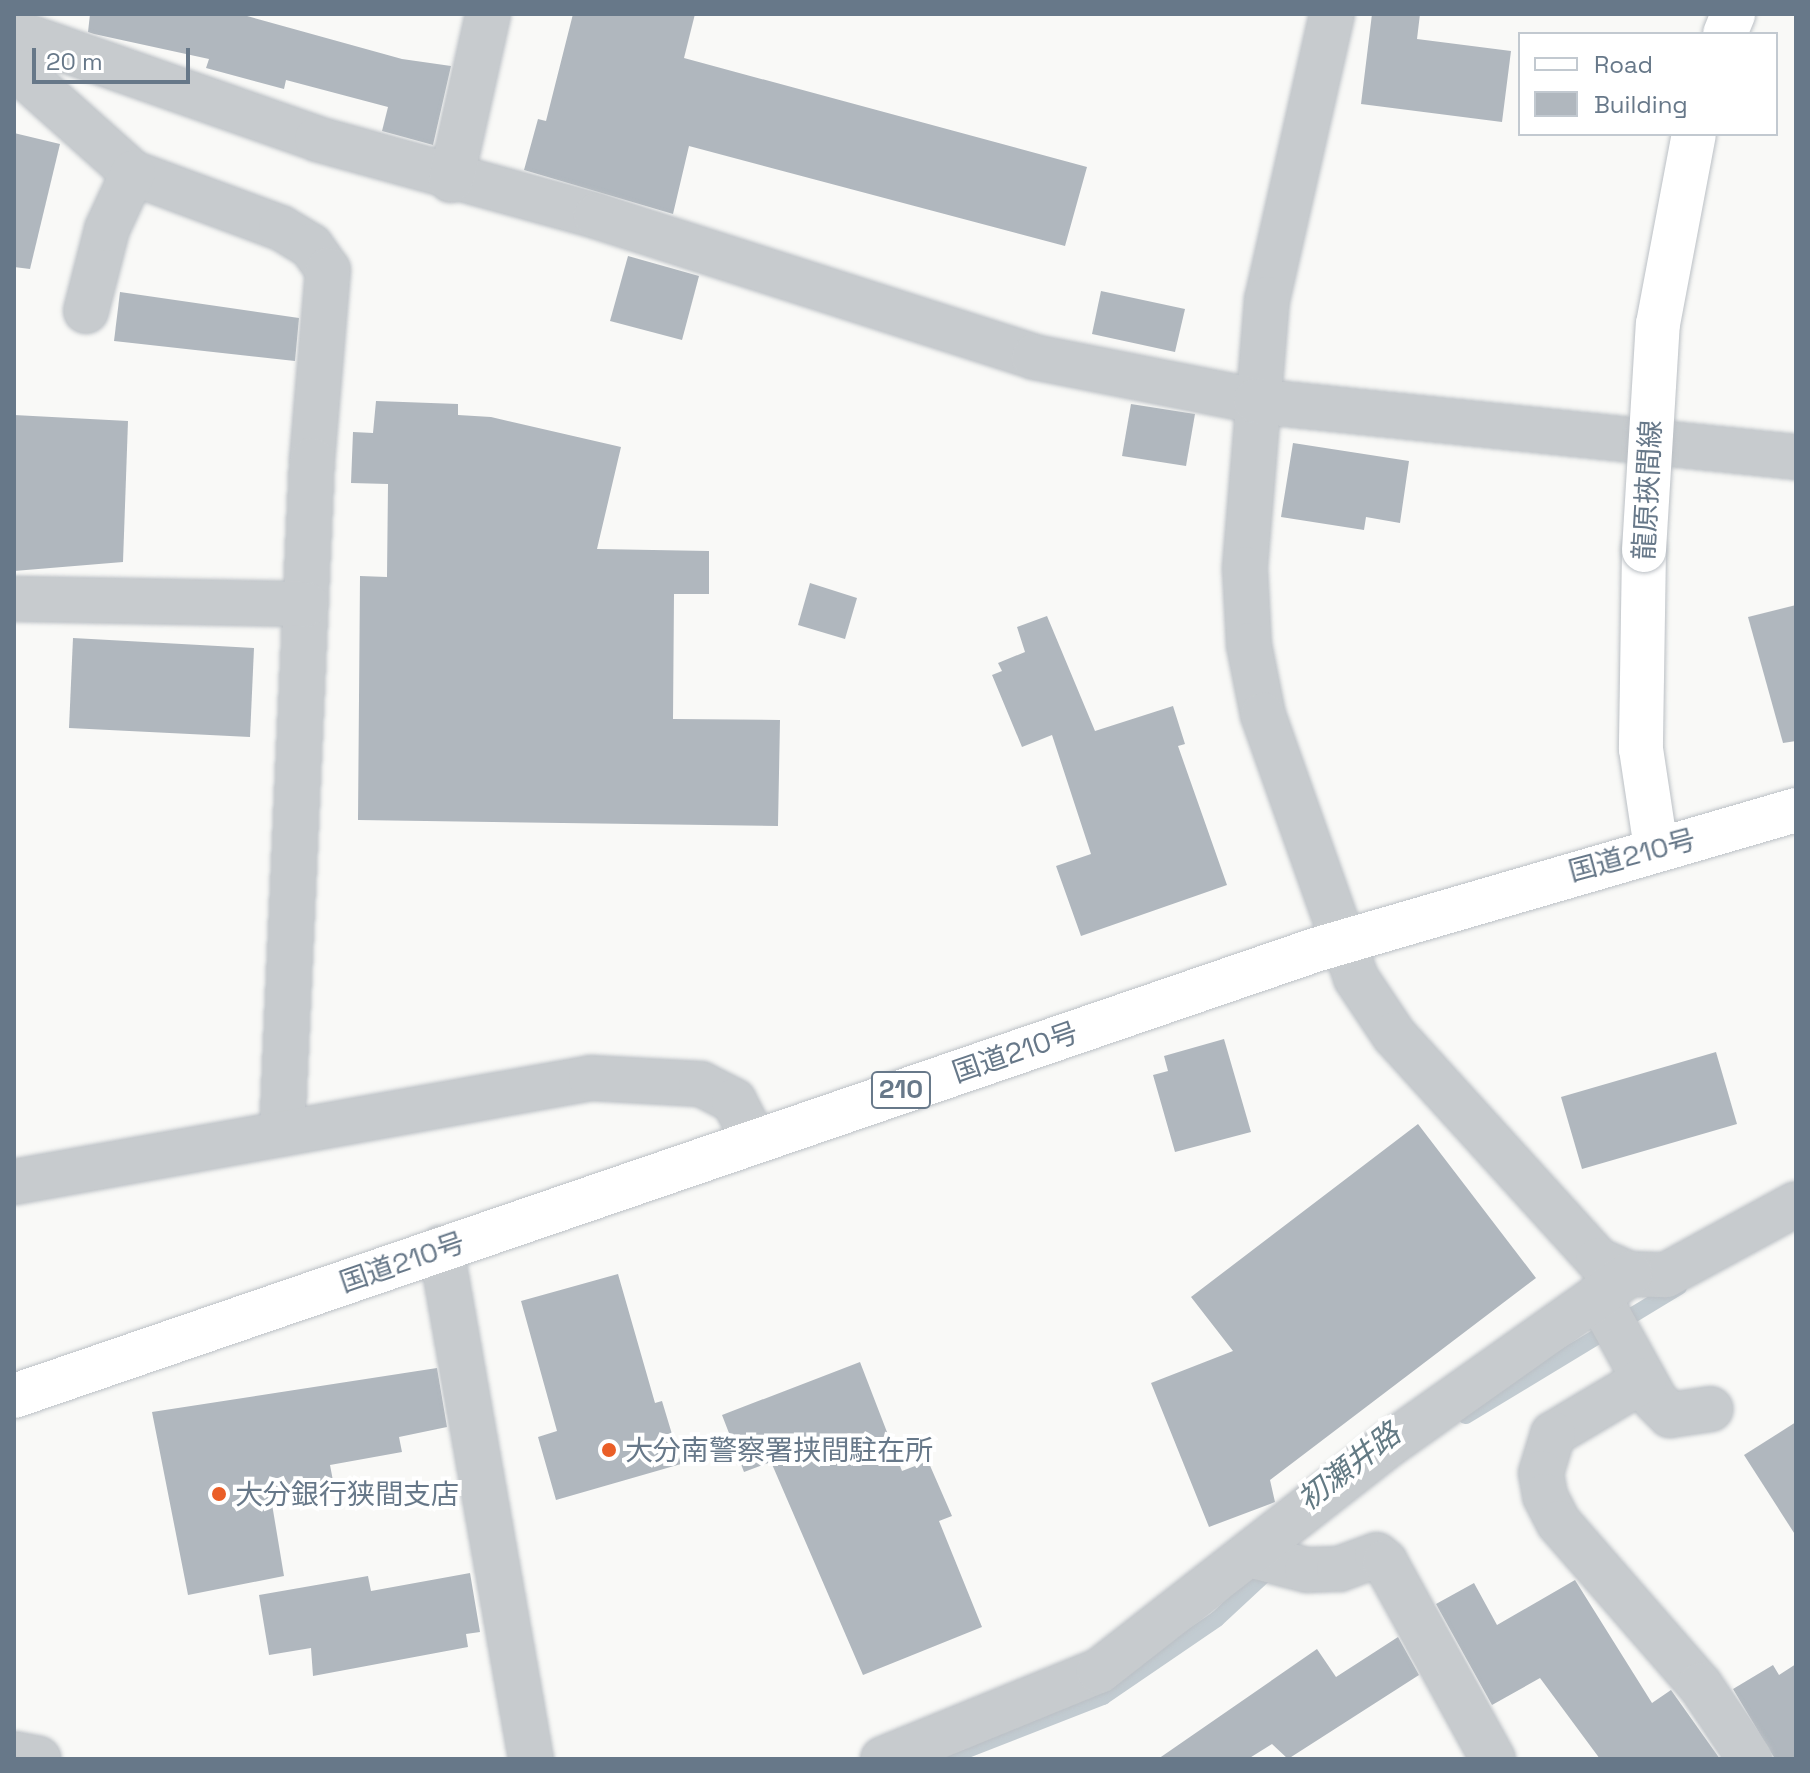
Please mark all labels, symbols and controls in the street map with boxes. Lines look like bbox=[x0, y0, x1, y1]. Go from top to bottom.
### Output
scale bar bbox=[36, 32, 194, 82]
legend bbox=[1518, 32, 1778, 136]
text: 20 m bbox=[46, 46, 103, 77]
text: Road bbox=[1594, 49, 1653, 80]
text: Building bbox=[1594, 89, 1688, 120]
street label: 龍原挾間線 bbox=[1627, 419, 1667, 561]
street label: 国道210号 bbox=[1565, 822, 1699, 888]
street label: 国道210号 bbox=[948, 1015, 1082, 1089]
road number: 210 bbox=[869, 1068, 933, 1112]
street label: 国道210号 bbox=[335, 1225, 469, 1299]
water label: 初瀬井路 bbox=[1291, 1416, 1407, 1518]
place label: 大分南警察署挟間駐在所 bbox=[625, 1433, 933, 1467]
marker: 大分南警察署挟間駐在所 bbox=[600, 1441, 618, 1459]
place label: 大分銀行狭間支店 bbox=[235, 1477, 459, 1511]
marker: 大分銀行狭間支店 bbox=[210, 1485, 228, 1503]

